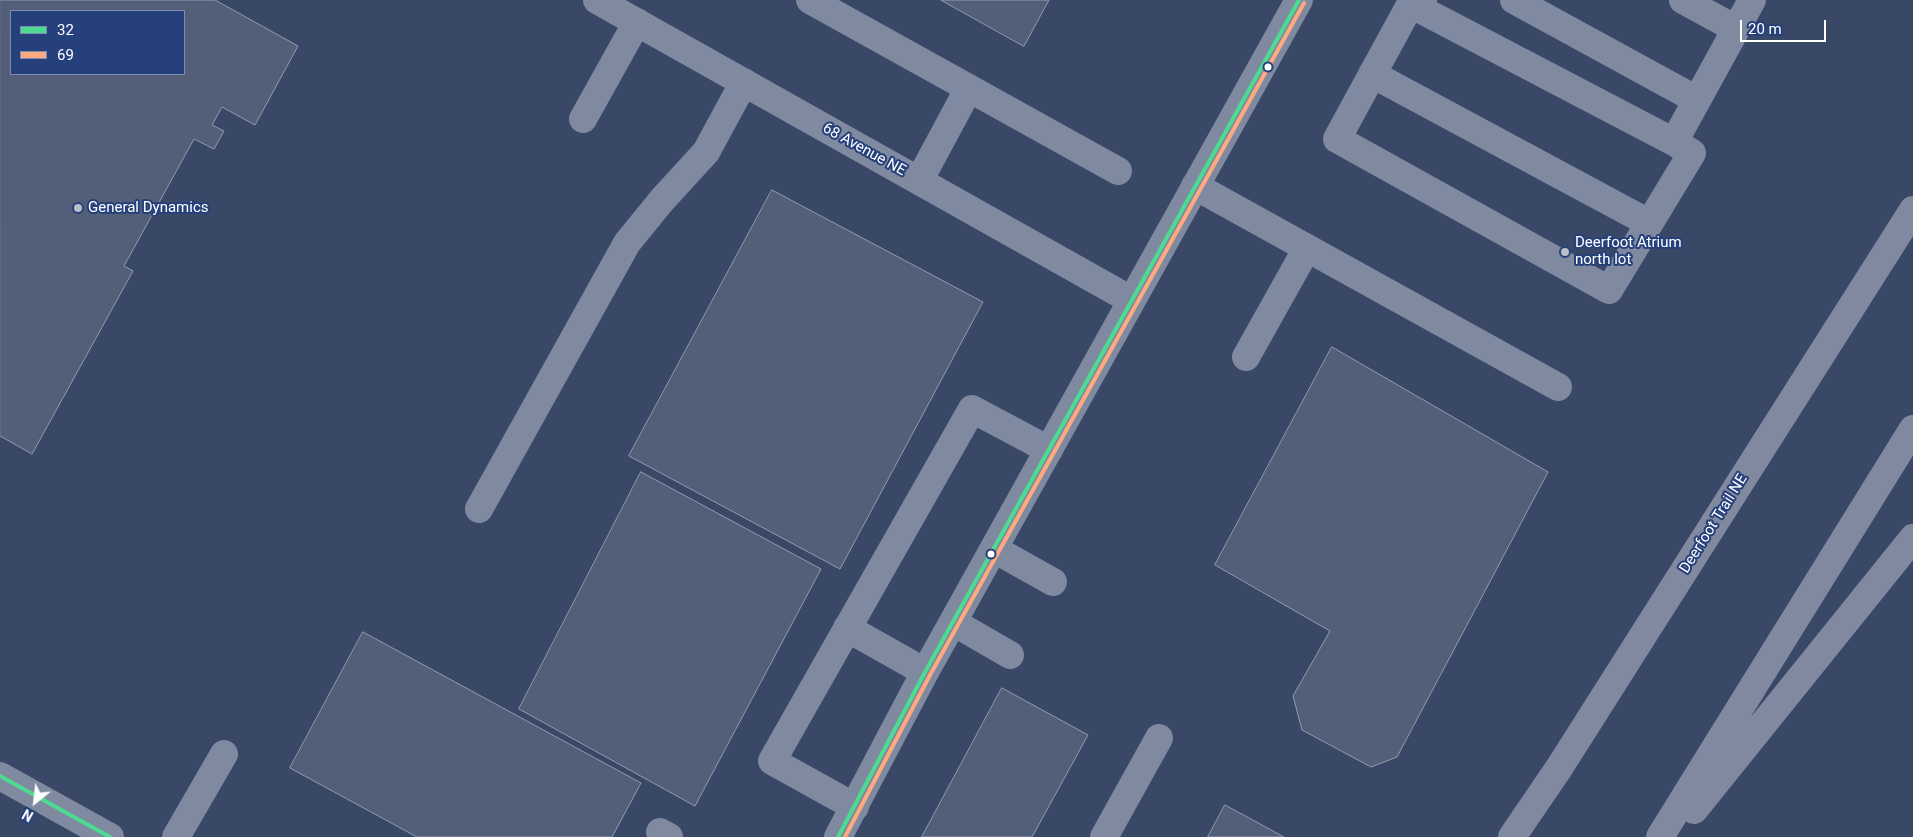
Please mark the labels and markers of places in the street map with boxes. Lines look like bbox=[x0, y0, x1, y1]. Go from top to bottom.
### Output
unlabelled marker bbox=[1263, 62, 1273, 72]
place label: General Dynamics bbox=[88, 199, 209, 217]
marker: General Dynamics bbox=[72, 202, 84, 214]
place label: Deerfoot Atrium north lot bbox=[1575, 234, 1682, 269]
marker: Deerfoot Atrium north lot bbox=[1559, 246, 1571, 258]
unlabelled marker bbox=[986, 549, 996, 559]

